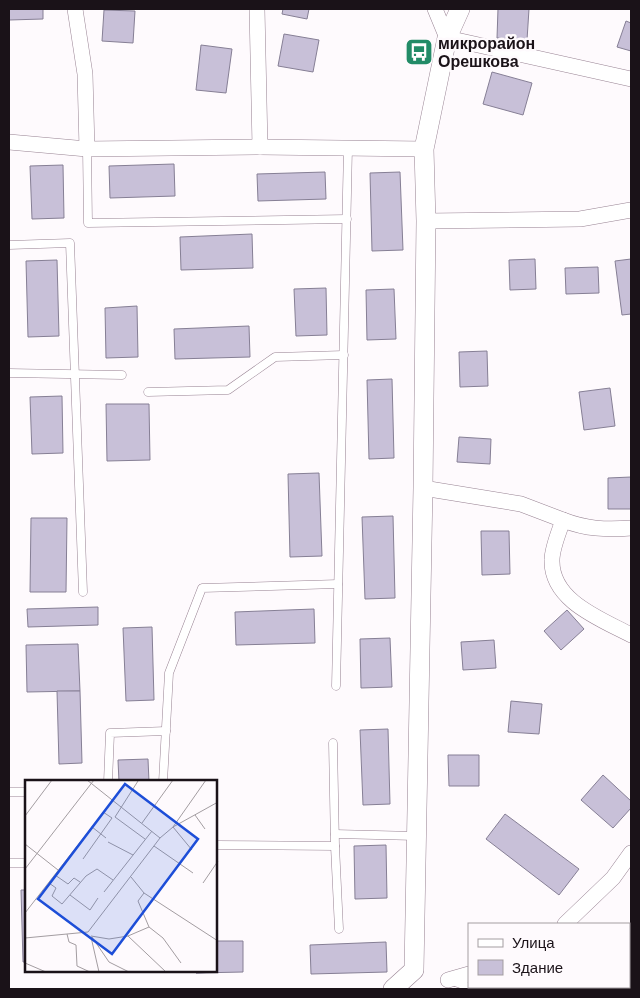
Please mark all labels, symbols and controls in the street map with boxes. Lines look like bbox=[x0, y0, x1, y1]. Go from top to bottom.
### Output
place label: микрорайон Орешкова bbox=[438, 33, 535, 72]
bus stop icon: микрорайон Орешкова bbox=[404, 37, 434, 67]
inset map bbox=[25, 780, 218, 973]
legend bbox=[468, 923, 630, 988]
text: Улица bbox=[512, 933, 555, 953]
text: Здание bbox=[512, 958, 563, 978]

